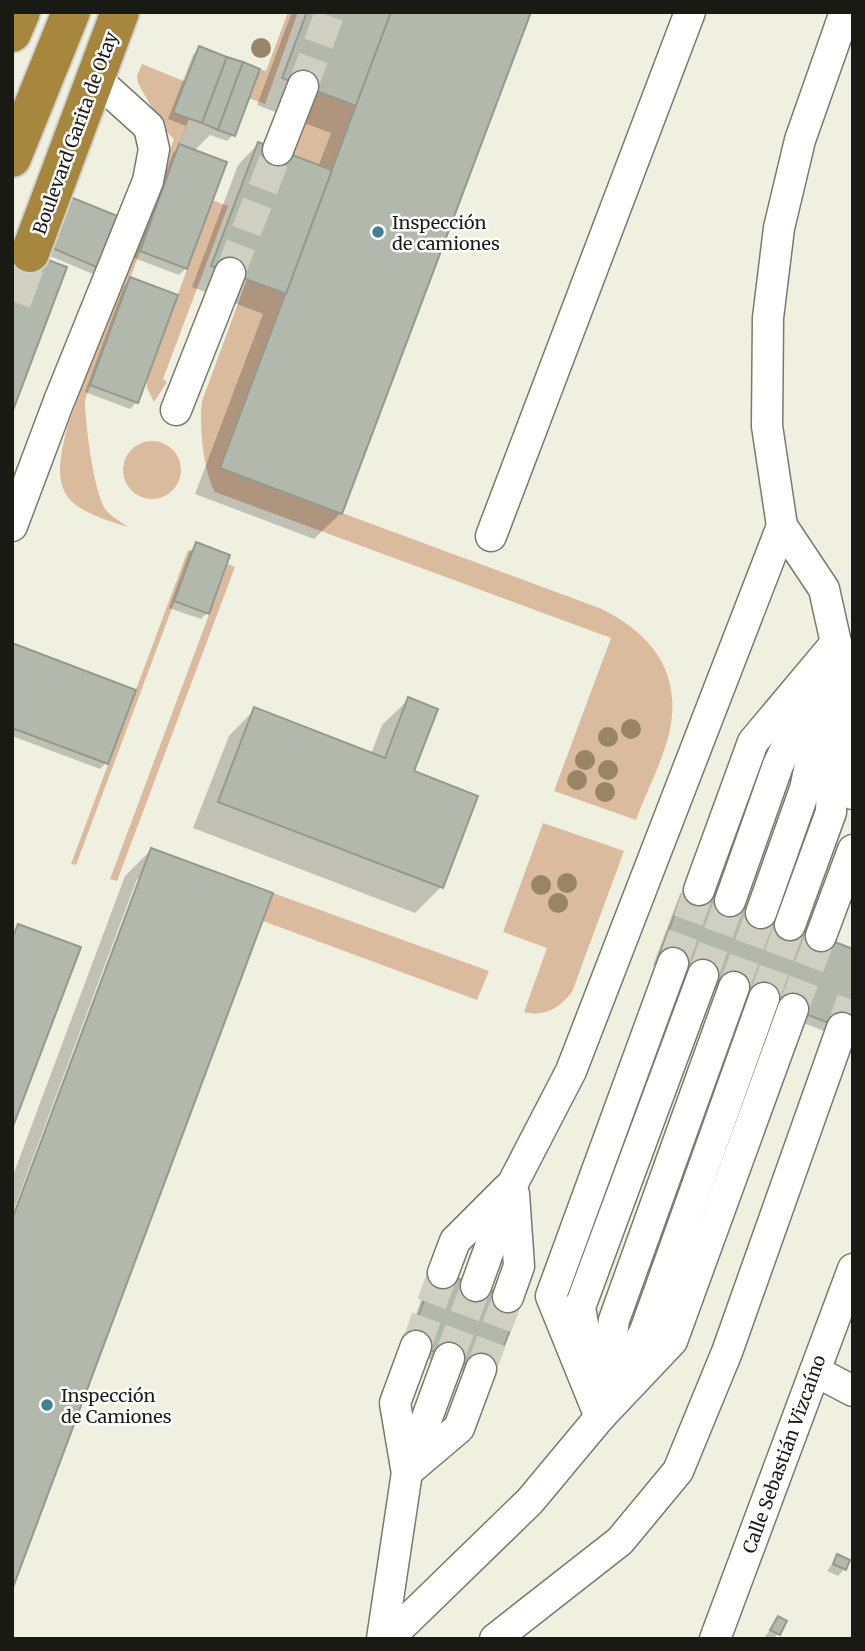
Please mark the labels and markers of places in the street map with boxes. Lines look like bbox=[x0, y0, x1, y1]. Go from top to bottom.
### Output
place label: Inspección de camiones bbox=[392, 211, 500, 255]
marker: Inspección de camiones bbox=[370, 224, 386, 240]
place label: Inspección de Camiones bbox=[61, 1384, 172, 1428]
marker: Inspección de Camiones bbox=[39, 1397, 55, 1413]

